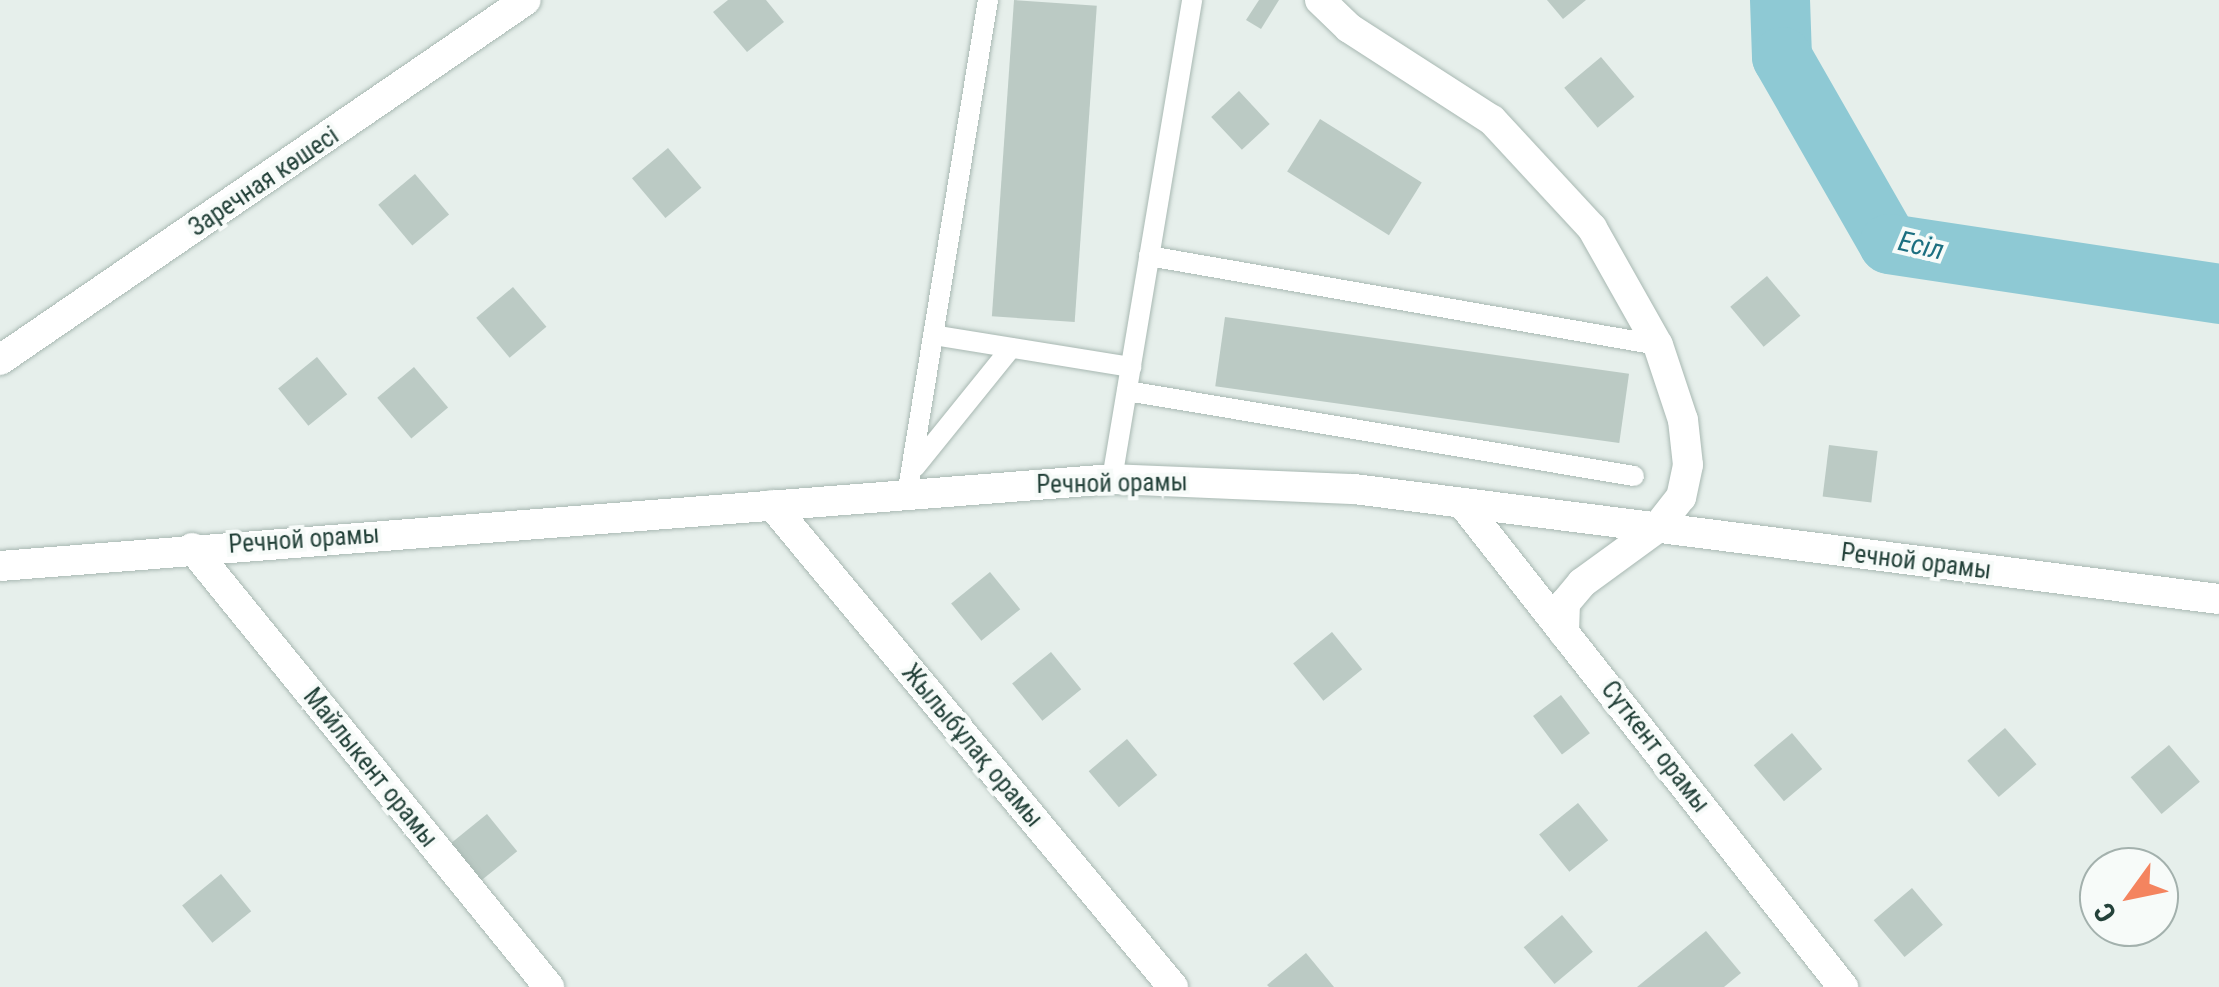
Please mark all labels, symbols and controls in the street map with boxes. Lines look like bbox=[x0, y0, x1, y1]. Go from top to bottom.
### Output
street label: Заречная көшесі bbox=[183, 121, 345, 243]
water label: Есіл bbox=[1895, 224, 1947, 268]
street label: Речной орамы bbox=[1036, 468, 1188, 500]
street label: Речной орамы bbox=[228, 520, 380, 560]
street label: Речной орамы bbox=[1839, 538, 1993, 586]
street label: Жылыбұлақ орамы bbox=[895, 658, 1049, 834]
street label: Сүткент орамы bbox=[1594, 675, 1716, 819]
street label: Майлыкент орамы bbox=[297, 682, 443, 854]
north arrow bbox=[2079, 847, 2179, 947]
text: С bbox=[2087, 897, 2123, 928]

